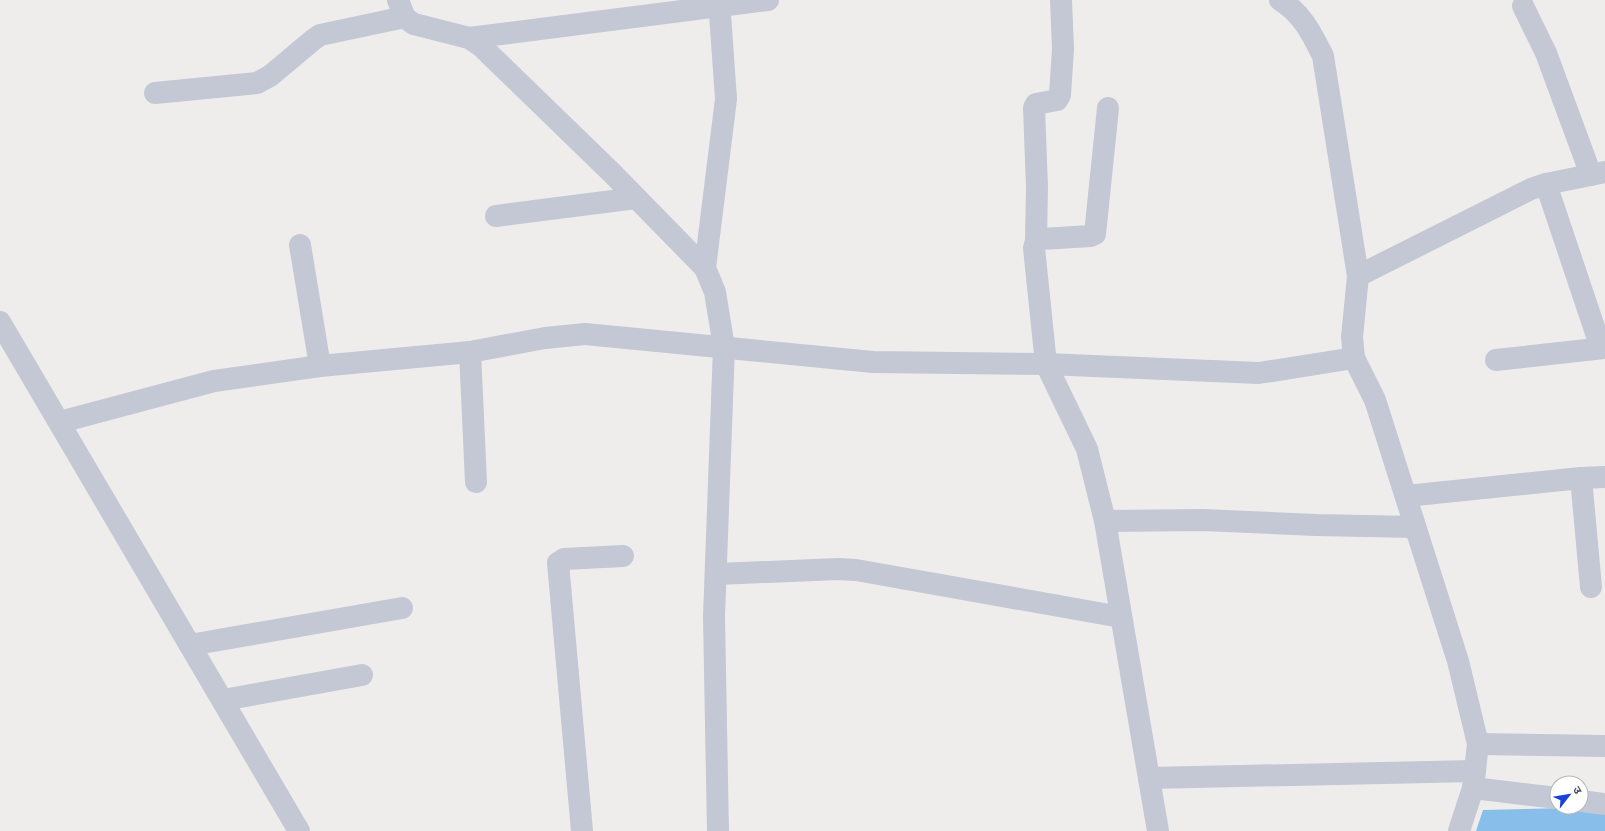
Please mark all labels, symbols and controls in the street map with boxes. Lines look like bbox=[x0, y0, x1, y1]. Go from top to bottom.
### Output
north arrow bbox=[1549, 775, 1589, 815]
text: उ bbox=[1570, 783, 1586, 797]

